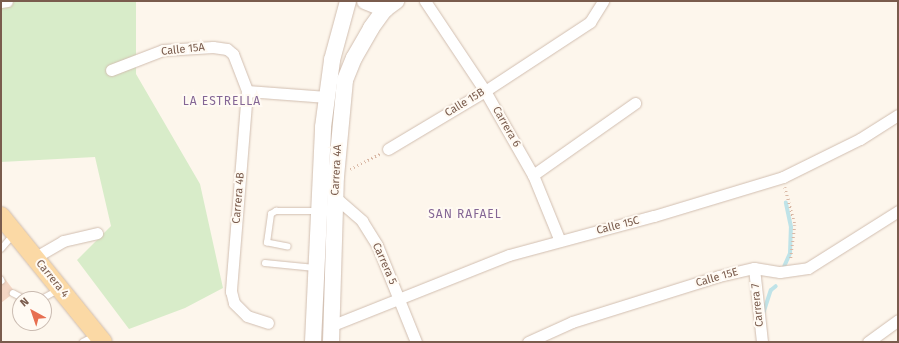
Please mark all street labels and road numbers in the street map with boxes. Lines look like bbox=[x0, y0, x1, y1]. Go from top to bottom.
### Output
street label: Calle 15A bbox=[161, 41, 205, 59]
street label: Calle 15B bbox=[443, 86, 487, 120]
street label: Carrera 6 bbox=[489, 104, 523, 150]
street label: Carrera 4A bbox=[329, 144, 345, 196]
street label: Carrera 4B bbox=[230, 172, 248, 224]
street label: Calle 15C bbox=[595, 214, 641, 238]
street label: Carrera 5 bbox=[369, 241, 399, 287]
street label: Carrera 4 bbox=[33, 257, 71, 301]
street label: Calle 15E bbox=[694, 266, 740, 290]
street label: Carrera 7 bbox=[749, 283, 767, 327]

